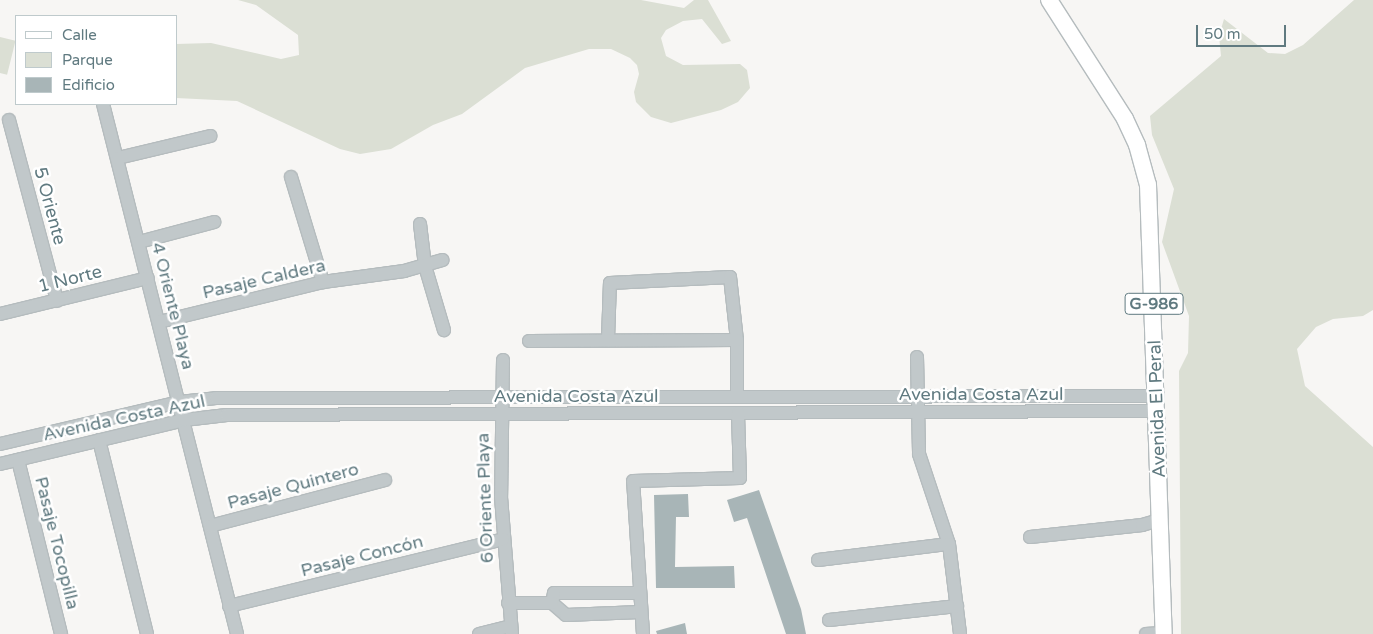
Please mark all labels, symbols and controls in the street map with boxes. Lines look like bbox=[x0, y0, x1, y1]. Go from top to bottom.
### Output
legend bbox=[15, 15, 178, 105]
scale bar bbox=[1198, 15, 1288, 47]
text: 50 m bbox=[1204, 25, 1241, 43]
text: Calle bbox=[62, 26, 97, 44]
text: Parque bbox=[62, 51, 113, 69]
text: Edificio bbox=[62, 76, 115, 94]
street label: 5 Oriente bbox=[29, 165, 71, 247]
street label: 4 Oriente Playa bbox=[147, 240, 199, 372]
street label: Pasaje Caldera bbox=[200, 254, 328, 304]
street label: 1 Norte bbox=[36, 261, 104, 297]
road number: G-986 bbox=[1124, 290, 1184, 318]
street label: Avenida El Peral bbox=[1144, 340, 1170, 478]
street label: Avenida Costa Azul bbox=[898, 383, 1064, 405]
street label: Avenida Costa Azul bbox=[493, 385, 659, 407]
street label: Avenida Costa Azul bbox=[41, 390, 207, 446]
street label: 6 Oriente Playa bbox=[472, 432, 498, 564]
street label: Pasaje Quintero bbox=[225, 458, 361, 514]
street label: Pasaje Tocopilla bbox=[30, 474, 84, 612]
street label: Pasaje Concón bbox=[299, 530, 425, 582]

